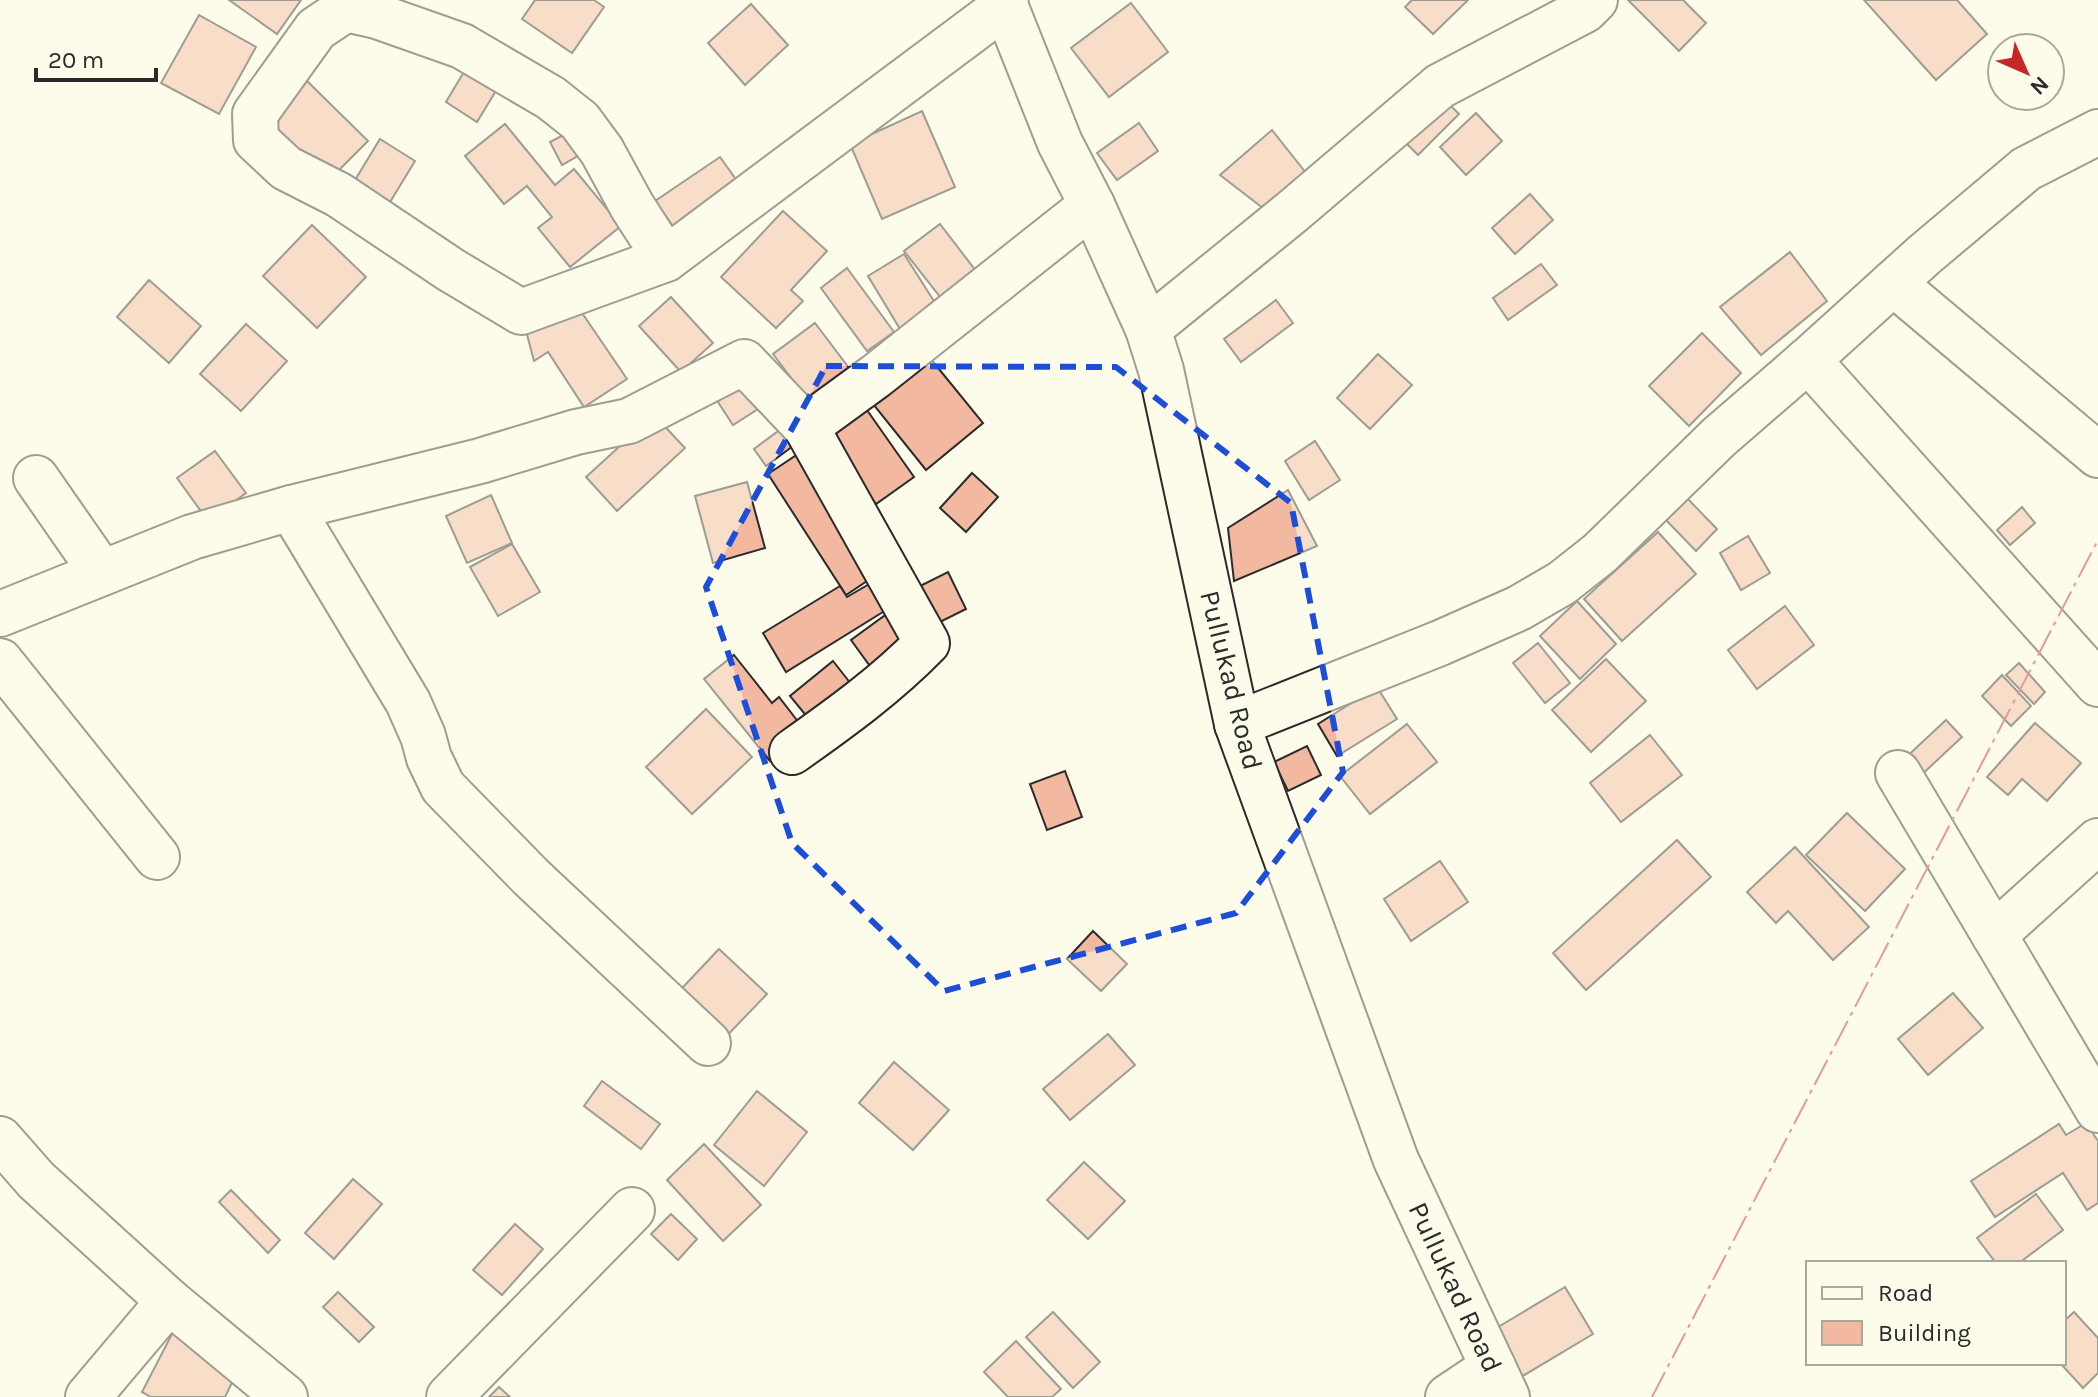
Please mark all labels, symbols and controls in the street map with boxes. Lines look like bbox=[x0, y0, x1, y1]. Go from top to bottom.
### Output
scale bar bbox=[36, 32, 156, 82]
north arrow bbox=[1986, 32, 2066, 112]
text: 20 m bbox=[48, 46, 104, 74]
text: N bbox=[2025, 71, 2054, 100]
street label: Pullukad Road bbox=[1193, 587, 1270, 773]
street label: Pullukad Road bbox=[1402, 1197, 1509, 1378]
legend bbox=[1806, 1261, 2066, 1365]
text: Road bbox=[1878, 1279, 1933, 1307]
text: Building bbox=[1878, 1319, 1971, 1347]

